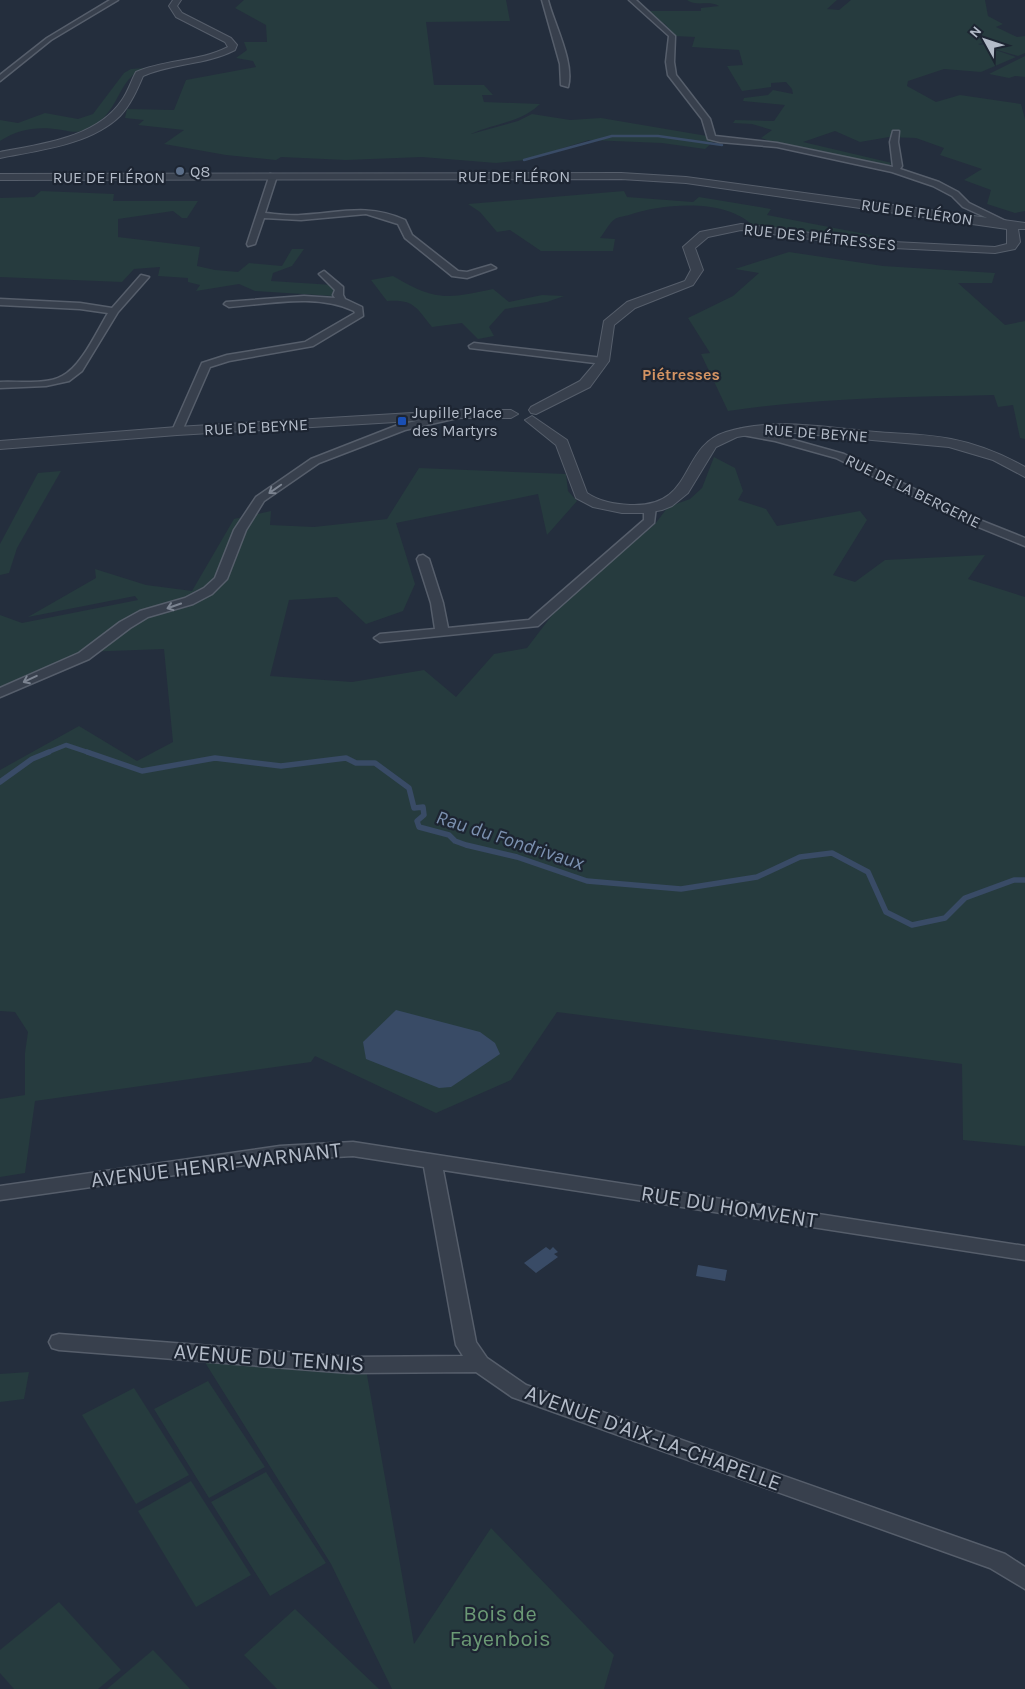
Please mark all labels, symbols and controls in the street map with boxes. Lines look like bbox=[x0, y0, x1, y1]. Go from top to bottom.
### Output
north arrow bbox=[960, 15, 1010, 65]
text: N bbox=[966, 23, 985, 41]
place label: Q8 bbox=[190, 162, 210, 181]
marker: Q8 bbox=[174, 165, 186, 177]
street label: RUE DE FLÉRON bbox=[458, 167, 570, 186]
street label: RUE DE FLÉRON bbox=[53, 168, 165, 187]
street label: RUE DE FLÉRON bbox=[860, 195, 974, 229]
street label: RUE DES PIÉTRESSES bbox=[743, 220, 897, 254]
district label: Piétresses bbox=[642, 365, 720, 384]
place label: Jupille Place des Martyrs bbox=[412, 403, 502, 440]
street label: RUE DE BEYNE bbox=[204, 415, 308, 439]
marker: Jupille Place des Martyrs bbox=[396, 415, 408, 427]
street label: RUE DE BEYNE bbox=[763, 420, 869, 446]
street label: RUE DE LA BERGERIE bbox=[842, 450, 984, 532]
one-way arrow bbox=[268, 484, 282, 494]
one-way arrow bbox=[166, 601, 182, 611]
one-way arrow bbox=[23, 675, 38, 684]
water label: Rau du Fondrivaux bbox=[433, 805, 588, 875]
street label: AVENUE HENRI-WARNANT bbox=[89, 1137, 343, 1193]
street label: RUE DU HOMVENT bbox=[639, 1180, 819, 1234]
street label: AVENUE DU TENNIS bbox=[173, 1338, 365, 1378]
street label: AVENUE D'AIX-LA-CHAPELLE bbox=[521, 1379, 785, 1497]
park label: Bois de Fayenbois bbox=[449, 1601, 551, 1652]

